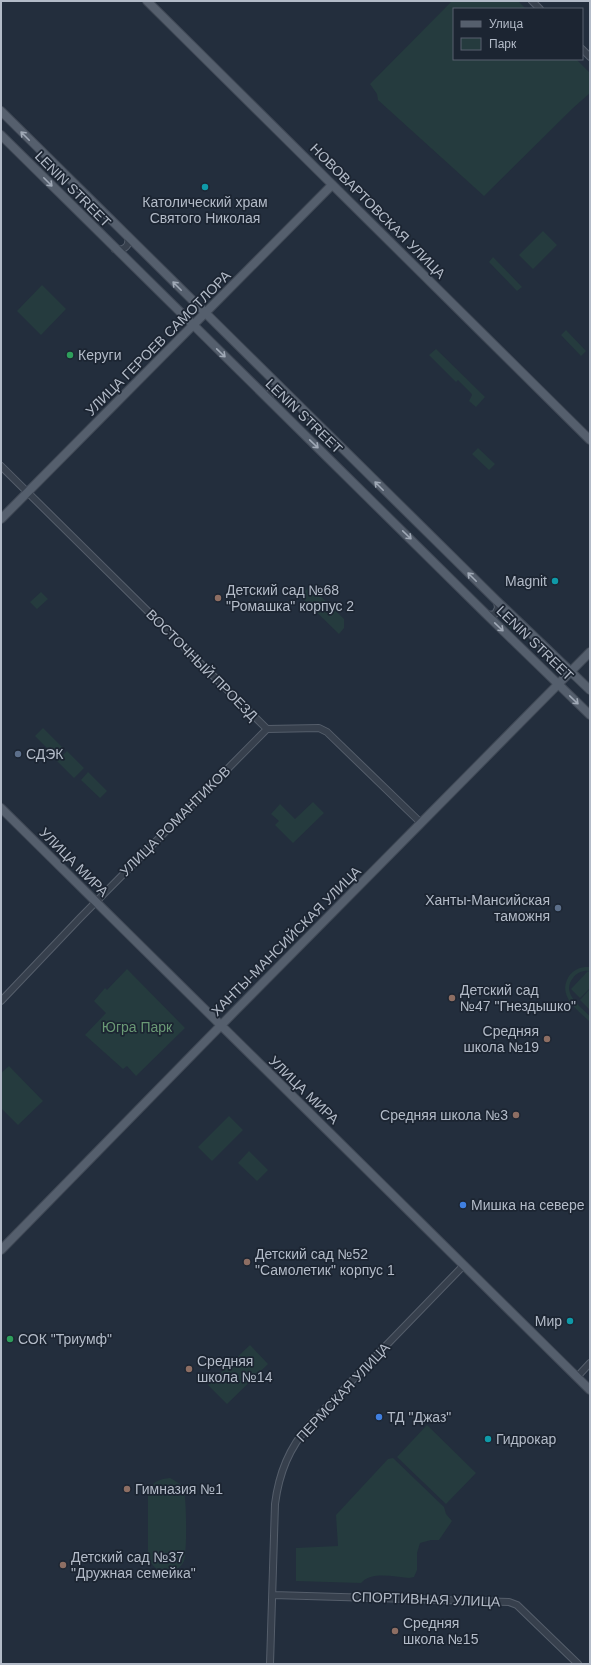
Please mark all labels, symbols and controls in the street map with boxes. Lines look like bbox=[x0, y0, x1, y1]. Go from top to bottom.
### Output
legend bbox=[453, 8, 583, 60]
text: Улица bbox=[489, 17, 523, 31]
text: Парк bbox=[489, 37, 517, 51]
one-way arrow bbox=[20, 131, 30, 140]
street label: НОВОВАРТОВСКАЯ УЛИЦА bbox=[307, 140, 449, 282]
street label: LENIN STREET bbox=[32, 148, 114, 230]
one-way arrow bbox=[43, 177, 53, 187]
marker: Католический храм Святого Николая bbox=[200, 182, 210, 192]
place label: Католический храм Святого Николая bbox=[142, 194, 268, 226]
street label: УЛИЦА ГЕРОЕВ САМОТЛОРА bbox=[82, 267, 234, 419]
one-way arrow bbox=[172, 281, 182, 291]
place label: Керуги bbox=[78, 347, 122, 363]
one-way arrow bbox=[216, 348, 226, 358]
marker: Керуги bbox=[65, 350, 75, 360]
street label: LENIN STREET bbox=[262, 375, 346, 457]
one-way arrow bbox=[309, 439, 319, 449]
one-way arrow bbox=[374, 481, 384, 491]
one-way arrow bbox=[402, 530, 412, 540]
one-way arrow bbox=[467, 572, 477, 582]
place label: Magnit bbox=[505, 573, 547, 589]
marker: Magnit bbox=[550, 576, 560, 586]
place label: Детский сад №68 "Ромашка" корпус 2 bbox=[226, 582, 354, 614]
marker: Детский сад №68 "Ромашка" корпус 2 bbox=[213, 593, 223, 603]
street label: LENIN STREET bbox=[493, 602, 577, 684]
street label: ВОСТОЧНЫЙ ПРОЕЗД bbox=[143, 605, 262, 724]
one-way arrow bbox=[494, 622, 504, 631]
one-way arrow bbox=[569, 695, 579, 704]
place label: СДЭК bbox=[26, 746, 64, 762]
marker: СДЭК bbox=[13, 749, 23, 759]
street label: УЛИЦА РОМАНТИКОВ bbox=[117, 763, 233, 879]
street label: УЛИЦА МИРА bbox=[36, 824, 112, 900]
street label: ХАНТЫ-МАНСИЙСКАЯ УЛИЦА bbox=[207, 862, 365, 1019]
place label: Ханты-Мансийская таможня bbox=[425, 892, 550, 924]
marker: Ханты-Мансийская таможня bbox=[553, 903, 563, 913]
place label: Детский сад №47 "Гнездышко" bbox=[460, 982, 576, 1014]
marker: Детский сад №47 "Гнездышко" bbox=[447, 993, 457, 1003]
park label: Югра Парк bbox=[102, 1019, 173, 1035]
place label: Средняя школа №19 bbox=[464, 1023, 539, 1055]
marker: Средняя школа №19 bbox=[542, 1034, 552, 1044]
street label: УЛИЦА МИРА bbox=[266, 1053, 343, 1128]
place label: Средняя школа №3 bbox=[380, 1107, 508, 1123]
marker: Средняя школа №3 bbox=[511, 1110, 521, 1120]
place label: Мишка на севере bbox=[471, 1197, 585, 1213]
marker: Мишка на севере bbox=[458, 1200, 468, 1210]
place label: Детский сад №52 "Самолетик" корпус 1 bbox=[255, 1246, 395, 1278]
marker: Детский сад №52 "Самолетик" корпус 1 bbox=[242, 1257, 252, 1267]
place label: Мир bbox=[535, 1313, 562, 1329]
marker: Мир bbox=[565, 1316, 575, 1326]
place label: СОК "Триумф" bbox=[18, 1331, 112, 1347]
marker: СОК "Триумф" bbox=[5, 1334, 15, 1344]
street label: ПЕРМСКАЯ УЛИЦА bbox=[293, 1339, 393, 1445]
place label: Средняя школа №14 bbox=[197, 1353, 273, 1385]
marker: Средняя школа №14 bbox=[184, 1364, 194, 1374]
place label: ТД "Джаз" bbox=[387, 1409, 451, 1425]
marker: ТД "Джаз" bbox=[374, 1412, 384, 1422]
place label: Гидрокар bbox=[496, 1431, 557, 1447]
marker: Гидрокар bbox=[483, 1434, 493, 1444]
place label: Гимназия №1 bbox=[135, 1481, 223, 1497]
marker: Гимназия №1 bbox=[122, 1484, 132, 1494]
place label: Детский сад №37 "Дружная семейка" bbox=[71, 1549, 196, 1581]
marker: Детский сад №37 "Дружная семейка" bbox=[58, 1560, 68, 1570]
street label: СПОРТИВНАЯ УЛИЦА bbox=[351, 1588, 501, 1610]
place label: Средняя школа №15 bbox=[403, 1615, 479, 1647]
marker: Средняя школа №15 bbox=[390, 1626, 400, 1636]

